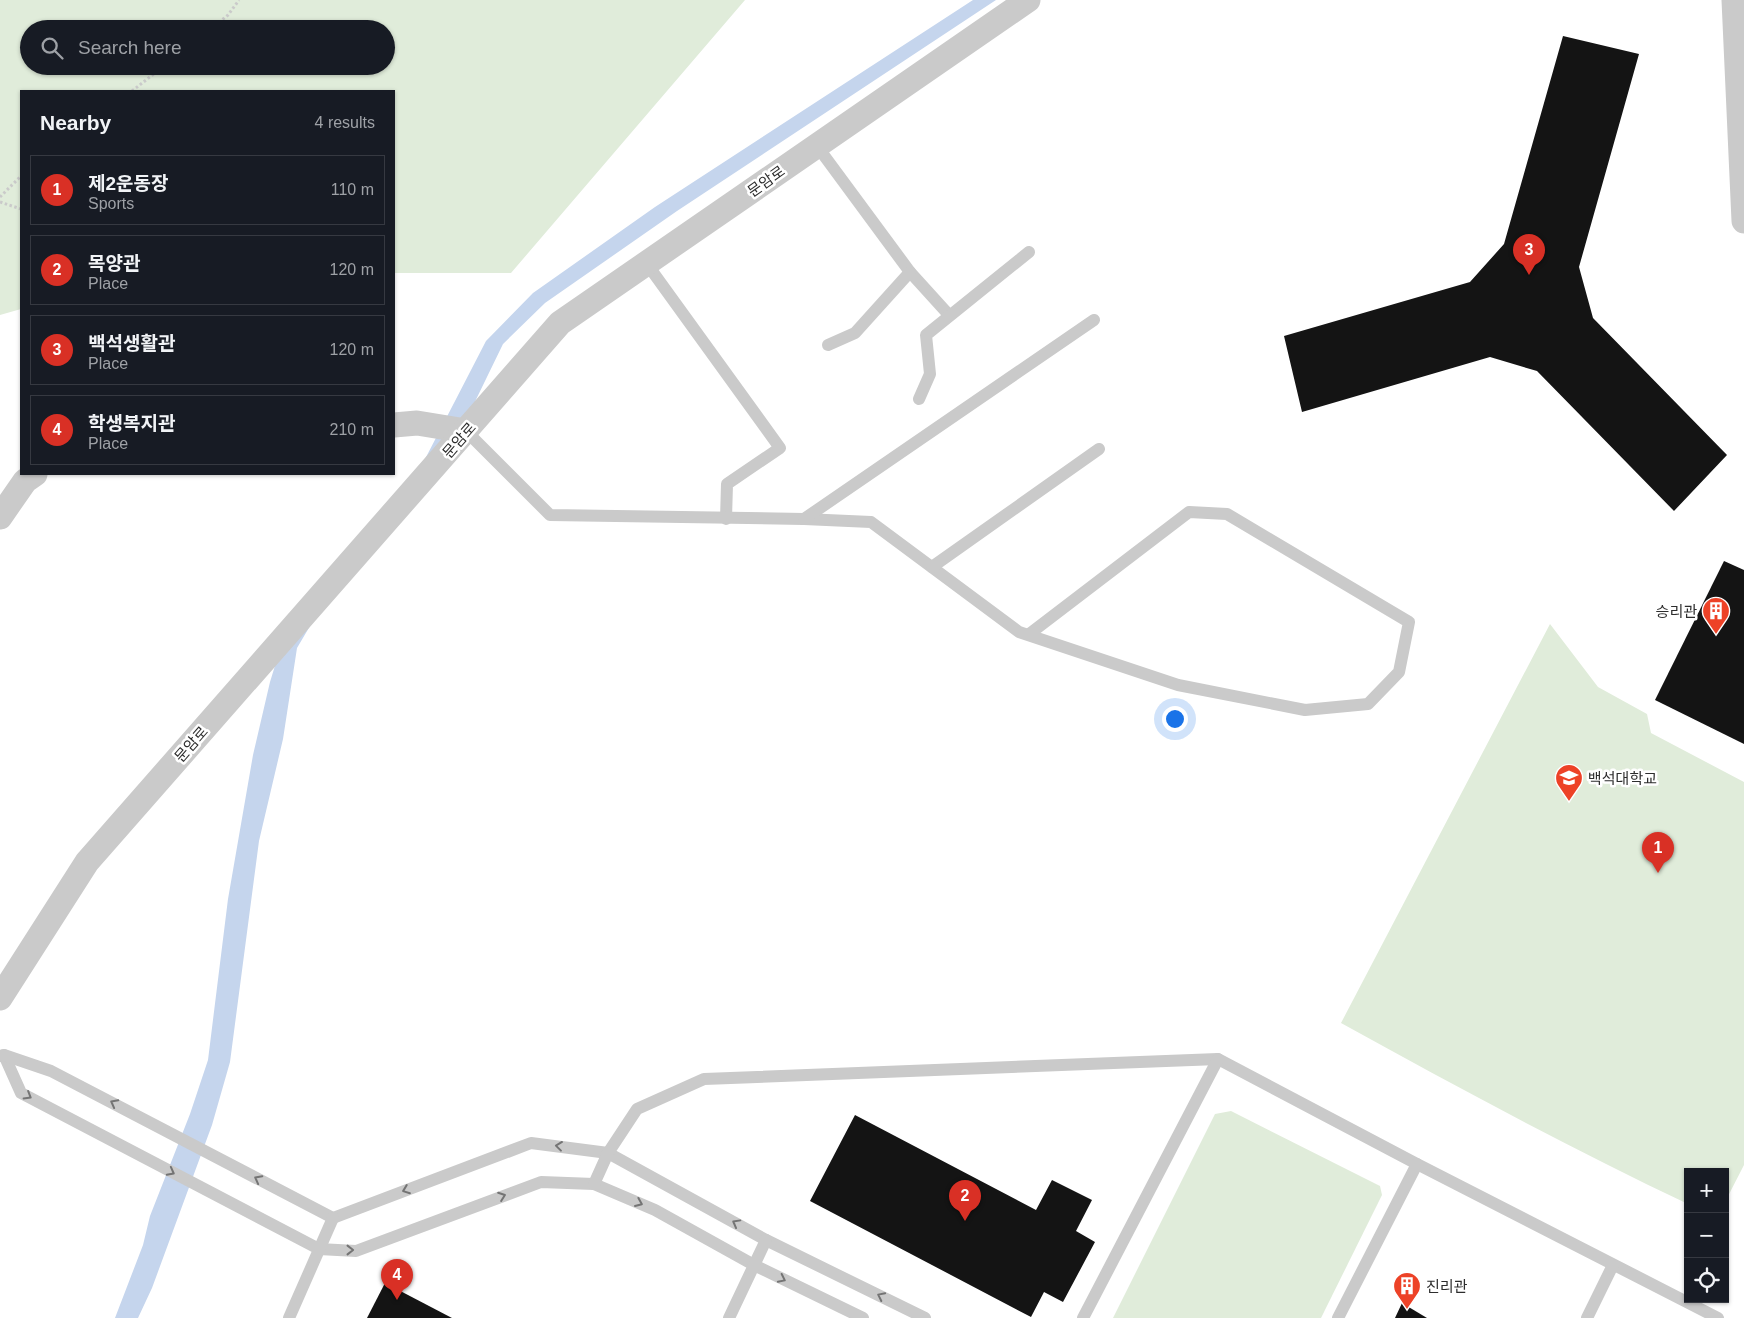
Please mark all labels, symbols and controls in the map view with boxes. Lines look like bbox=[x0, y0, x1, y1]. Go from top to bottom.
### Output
search box bbox=[20, 20, 395, 75]
icon: search bbox=[38, 34, 66, 62]
text: Search here bbox=[78, 37, 182, 58]
text: Nearby bbox=[40, 111, 111, 134]
text: 4 results bbox=[315, 114, 375, 131]
street label: 문암로 bbox=[744, 162, 788, 200]
text: 제2운동장 bbox=[88, 173, 169, 194]
text: 1 bbox=[53, 181, 61, 198]
text: 110 m bbox=[331, 181, 374, 198]
text: Sports bbox=[88, 195, 134, 212]
pin: 3 bbox=[1513, 234, 1545, 275]
text: 목양관 bbox=[88, 253, 140, 274]
text: 2 bbox=[53, 261, 61, 278]
text: 120 m bbox=[330, 261, 374, 278]
text: Place bbox=[88, 275, 128, 292]
text: 백석생활관 bbox=[88, 333, 175, 354]
text: 3 bbox=[53, 341, 61, 358]
text: 120 m bbox=[330, 341, 374, 358]
text: Place bbox=[88, 355, 128, 372]
text: 학생복지관 bbox=[88, 413, 175, 434]
street label: 문암로 bbox=[439, 419, 479, 461]
text: 4 bbox=[53, 421, 61, 438]
text: 210 m bbox=[330, 421, 374, 438]
text: Place bbox=[88, 435, 128, 452]
building icon: 승리관 bbox=[1701, 596, 1731, 635]
place label: 승리관 bbox=[1656, 603, 1697, 620]
your location bbox=[1162, 706, 1188, 732]
street label: 문암로 bbox=[171, 723, 211, 765]
school or university icon: 백석대학교 bbox=[1554, 763, 1584, 802]
place label: 백석대학교 bbox=[1588, 770, 1657, 787]
pin: 1 bbox=[1642, 832, 1674, 873]
one-way arrow bbox=[22, 1090, 31, 1100]
one-way arrow bbox=[110, 1100, 119, 1110]
one-way arrow bbox=[555, 1142, 564, 1152]
one-way arrow bbox=[166, 1166, 175, 1176]
map controls bbox=[1684, 1168, 1729, 1303]
button: + bbox=[1684, 1168, 1729, 1213]
one-way arrow bbox=[254, 1175, 263, 1185]
pin: 2 bbox=[949, 1180, 981, 1221]
one-way arrow bbox=[402, 1184, 411, 1194]
one-way arrow bbox=[498, 1192, 506, 1202]
one-way arrow bbox=[634, 1196, 643, 1207]
button: − bbox=[1684, 1213, 1729, 1258]
one-way arrow bbox=[733, 1220, 742, 1230]
one-way arrow bbox=[346, 1245, 354, 1255]
button: locate bbox=[1684, 1258, 1729, 1303]
pin: 4 bbox=[381, 1259, 413, 1300]
building icon: 진리관 bbox=[1392, 1271, 1422, 1310]
one-way arrow bbox=[777, 1273, 786, 1283]
place label: 진리관 bbox=[1426, 1278, 1468, 1295]
one-way arrow bbox=[878, 1293, 887, 1303]

